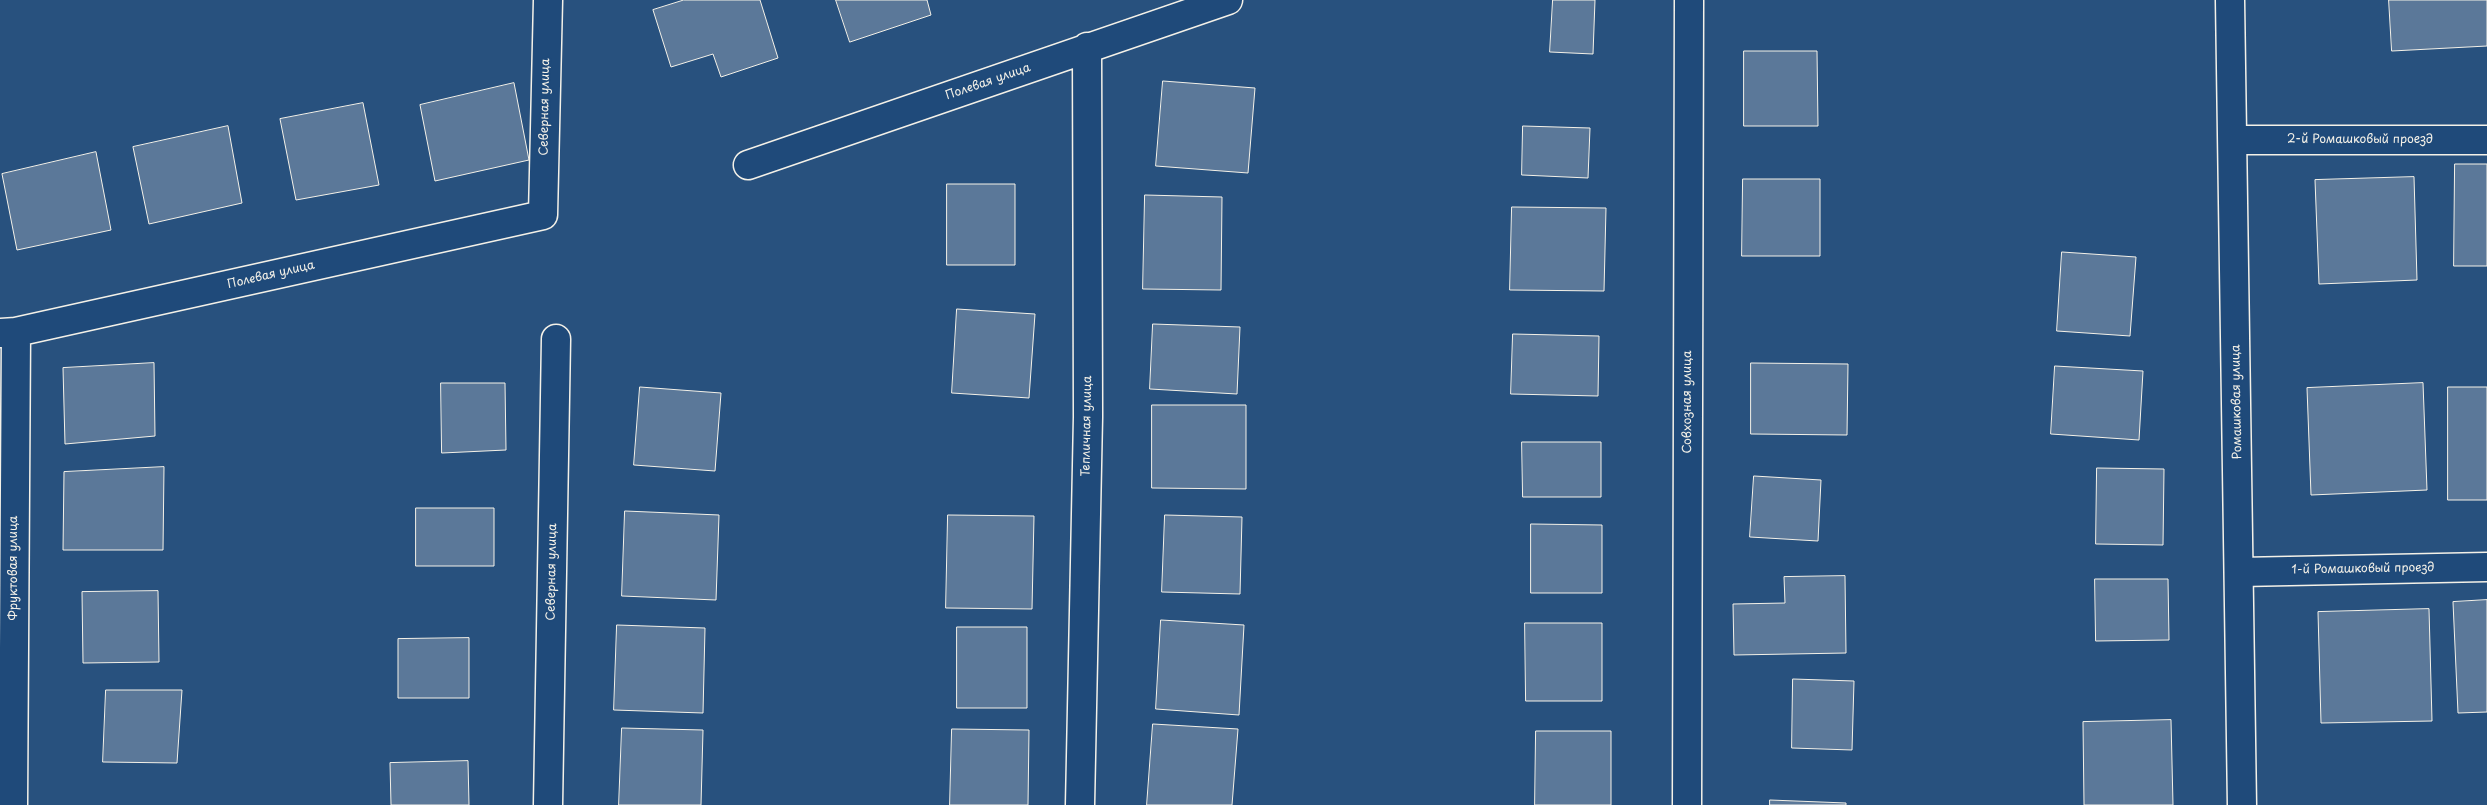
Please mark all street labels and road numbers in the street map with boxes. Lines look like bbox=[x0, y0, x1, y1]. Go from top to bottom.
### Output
street label: Северная улица bbox=[537, 58, 553, 156]
street label: Полевая улица bbox=[944, 61, 1032, 103]
street label: 2-й Ромашковый проезд bbox=[2287, 133, 2433, 147]
street label: Полевая улица bbox=[226, 258, 316, 292]
street label: Ромашковая улица bbox=[2229, 344, 2245, 460]
street label: Совхозная улица bbox=[1681, 350, 1695, 454]
street label: Тепличная улица bbox=[1079, 375, 1095, 477]
street label: Фруктовая улица bbox=[7, 516, 21, 620]
street label: Северная улица bbox=[544, 523, 560, 621]
street label: 1-й Ромашковый проезд bbox=[2291, 561, 2435, 577]

